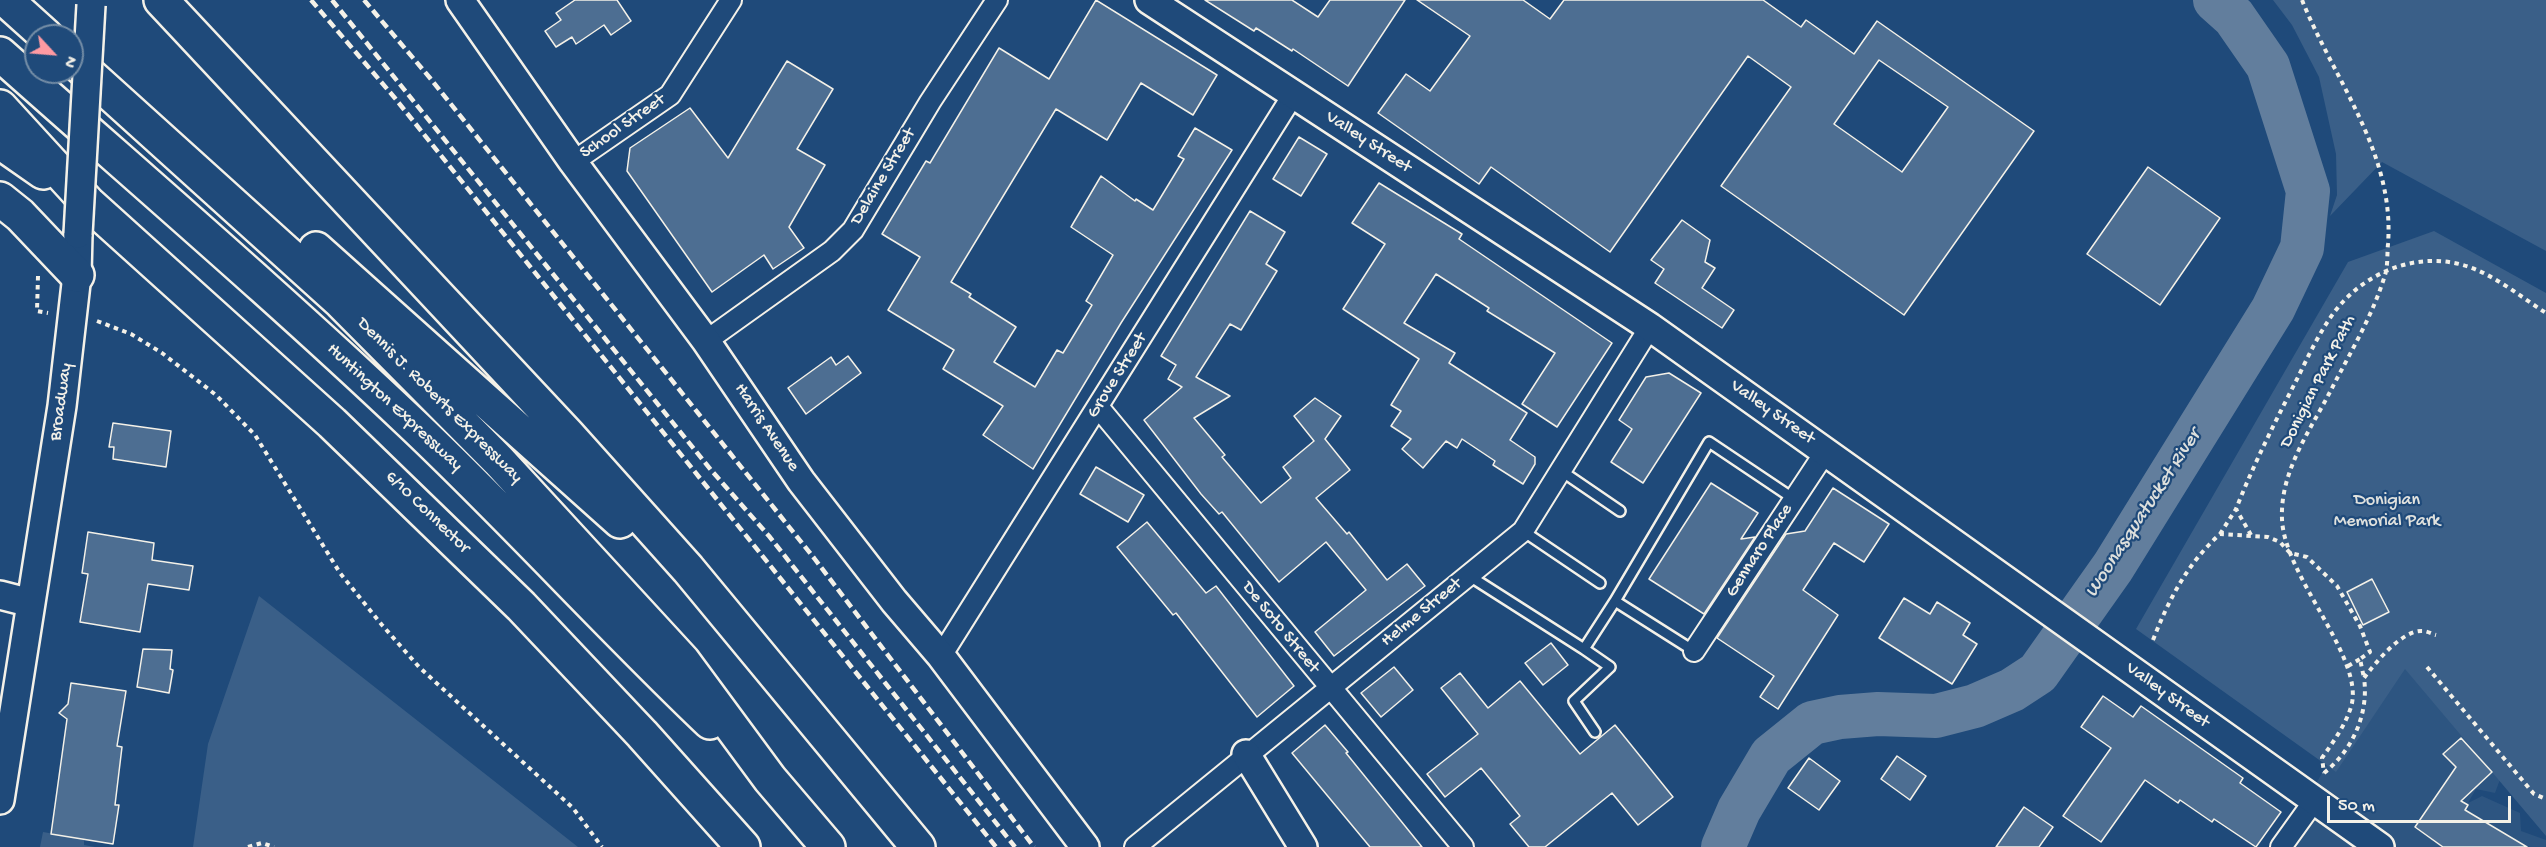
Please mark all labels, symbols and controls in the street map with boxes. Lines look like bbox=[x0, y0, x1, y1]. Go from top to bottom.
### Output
north arrow bbox=[24, 24, 84, 84]
text: N bbox=[58, 52, 80, 70]
street label: School Street bbox=[576, 90, 670, 164]
street label: Valley Street bbox=[1321, 107, 1415, 179]
street label: Delaine Street bbox=[847, 125, 921, 229]
street label: Donigian Park Path bbox=[2276, 312, 2362, 452]
street label: Dennis J. Roberts Expressway bbox=[352, 314, 526, 488]
street label: Grove Street bbox=[1083, 329, 1153, 423]
street label: Huntington Expressway bbox=[322, 339, 466, 477]
street label: Broadway bbox=[46, 362, 78, 442]
street label: Valley Street bbox=[1726, 376, 1818, 450]
street label: Harris Avenue bbox=[729, 380, 803, 476]
water label: Woonasquatucket River bbox=[2081, 425, 2207, 603]
street label: 6/10 Connector bbox=[380, 467, 474, 559]
park label: Donigian Memorial Park bbox=[2334, 490, 2440, 532]
street label: Gennaro Place bbox=[1722, 500, 1798, 602]
street label: Helme Street bbox=[1377, 574, 1467, 652]
street label: De Soto Street bbox=[1236, 578, 1324, 678]
street label: Valley Street bbox=[2121, 658, 2213, 734]
scale bar bbox=[2330, 784, 2514, 822]
text: 50 m bbox=[2338, 796, 2375, 817]

